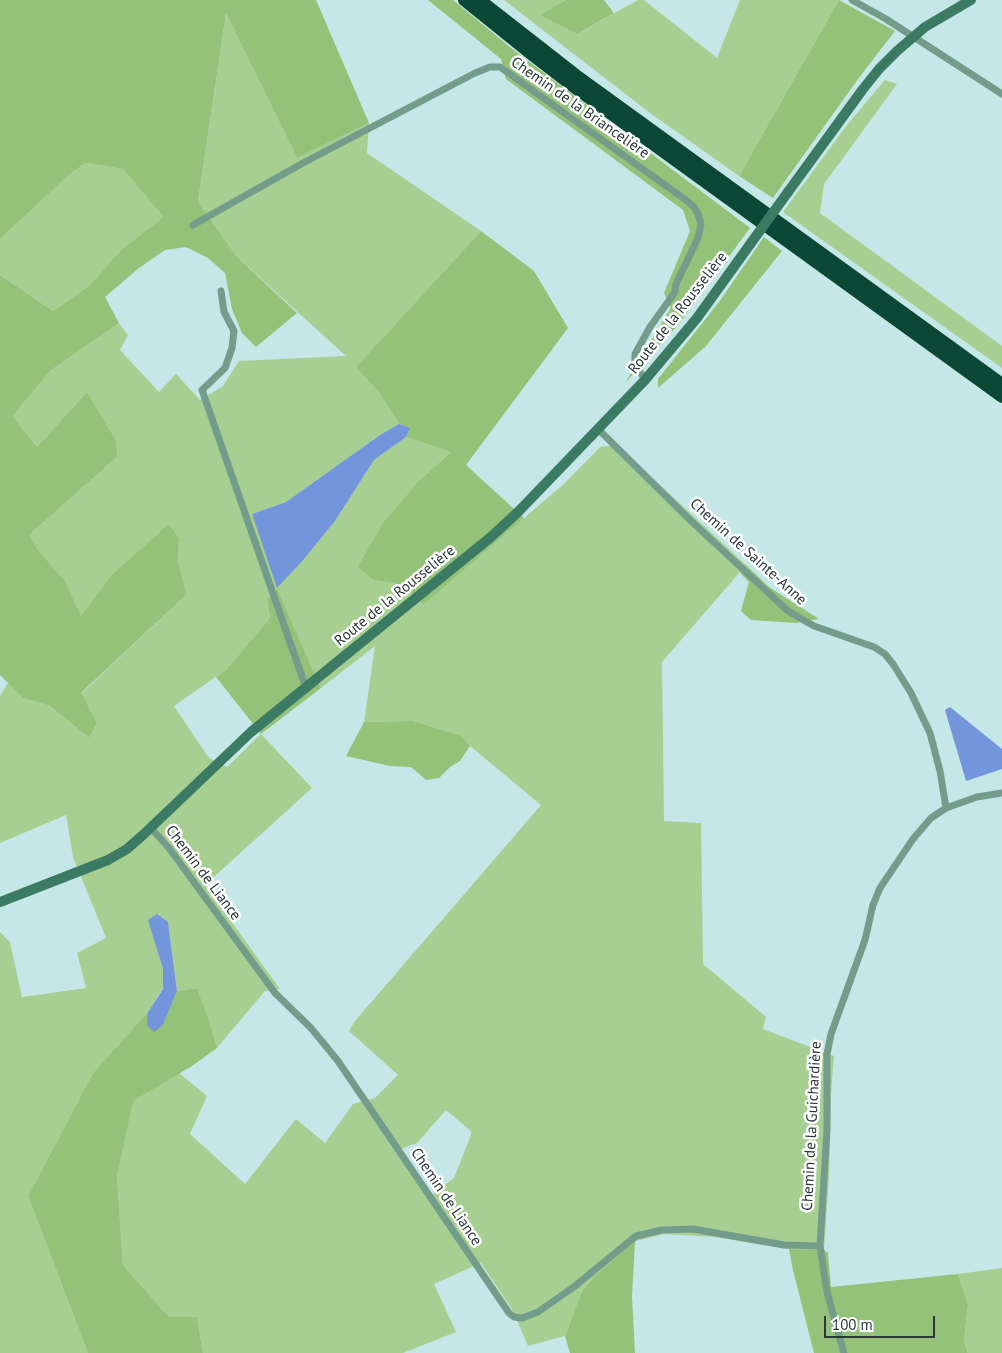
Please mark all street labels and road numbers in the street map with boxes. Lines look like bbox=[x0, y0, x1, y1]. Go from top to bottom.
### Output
street label: Chemin de la Briancelière bbox=[507, 53, 653, 163]
street label: Route de la Rousselière bbox=[625, 248, 731, 378]
street label: Chemin de Sainte-Anne bbox=[686, 495, 810, 609]
street label: Route de la Rousselière bbox=[331, 542, 459, 650]
street label: Chemin de Liance bbox=[162, 822, 244, 924]
street label: Chemin de la Guichardière bbox=[799, 1041, 825, 1211]
street label: Chemin de Liance bbox=[407, 1145, 485, 1249]

